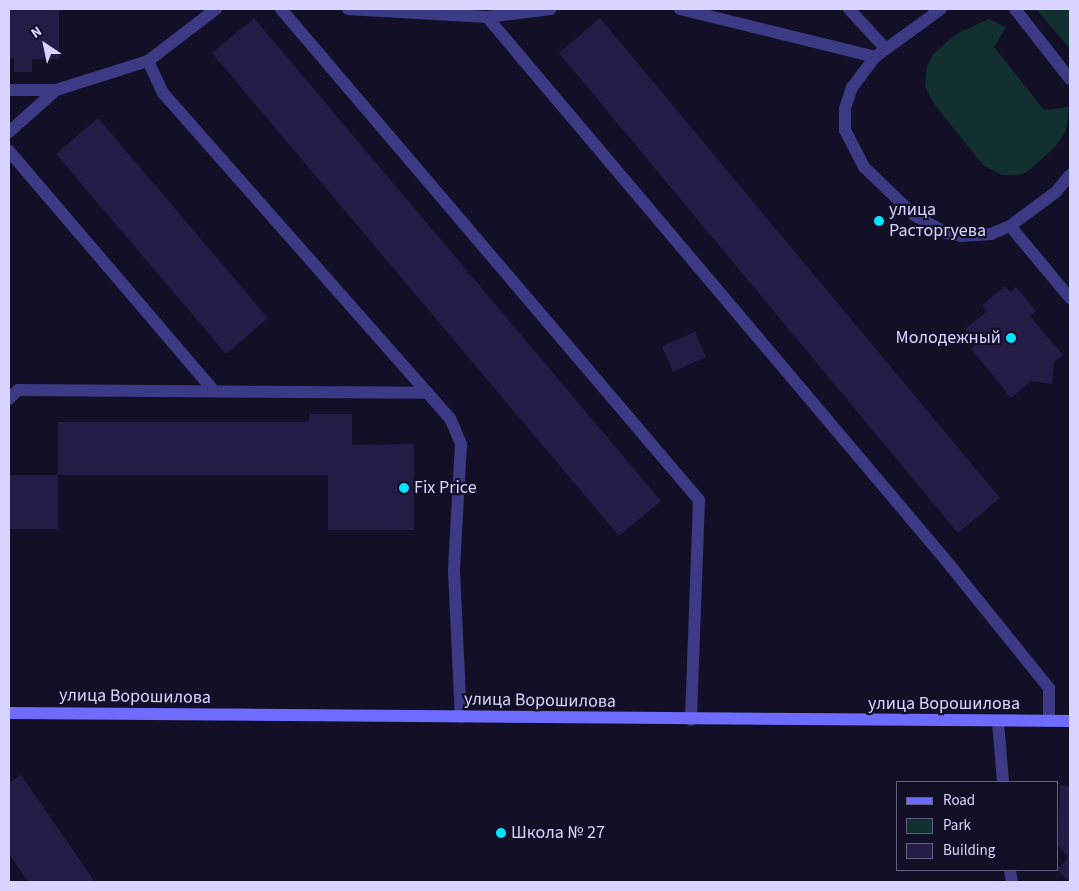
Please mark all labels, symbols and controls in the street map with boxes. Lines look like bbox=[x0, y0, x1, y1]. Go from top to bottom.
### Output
north arrow bbox=[20, 20, 70, 70]
text: N bbox=[27, 22, 46, 43]
place label: улица Расторгуева bbox=[889, 200, 986, 242]
marker: улица Расторгуева bbox=[873, 215, 885, 227]
place label: Молодежный bbox=[896, 327, 1001, 349]
marker: Молодежный bbox=[1005, 332, 1017, 344]
place label: Fix Price bbox=[414, 477, 477, 499]
marker: Fix Price bbox=[398, 482, 410, 494]
street label: улица Ворошилова bbox=[59, 685, 211, 709]
street label: улица Ворошилова bbox=[464, 689, 616, 713]
street label: улица Ворошилова bbox=[868, 693, 1020, 715]
legend bbox=[896, 781, 1059, 871]
text: Road bbox=[943, 790, 975, 811]
text: Park bbox=[943, 815, 971, 836]
place label: Школа № 27 bbox=[511, 822, 605, 844]
marker: Школа № 27 bbox=[495, 827, 507, 839]
text: Building bbox=[943, 840, 995, 861]

